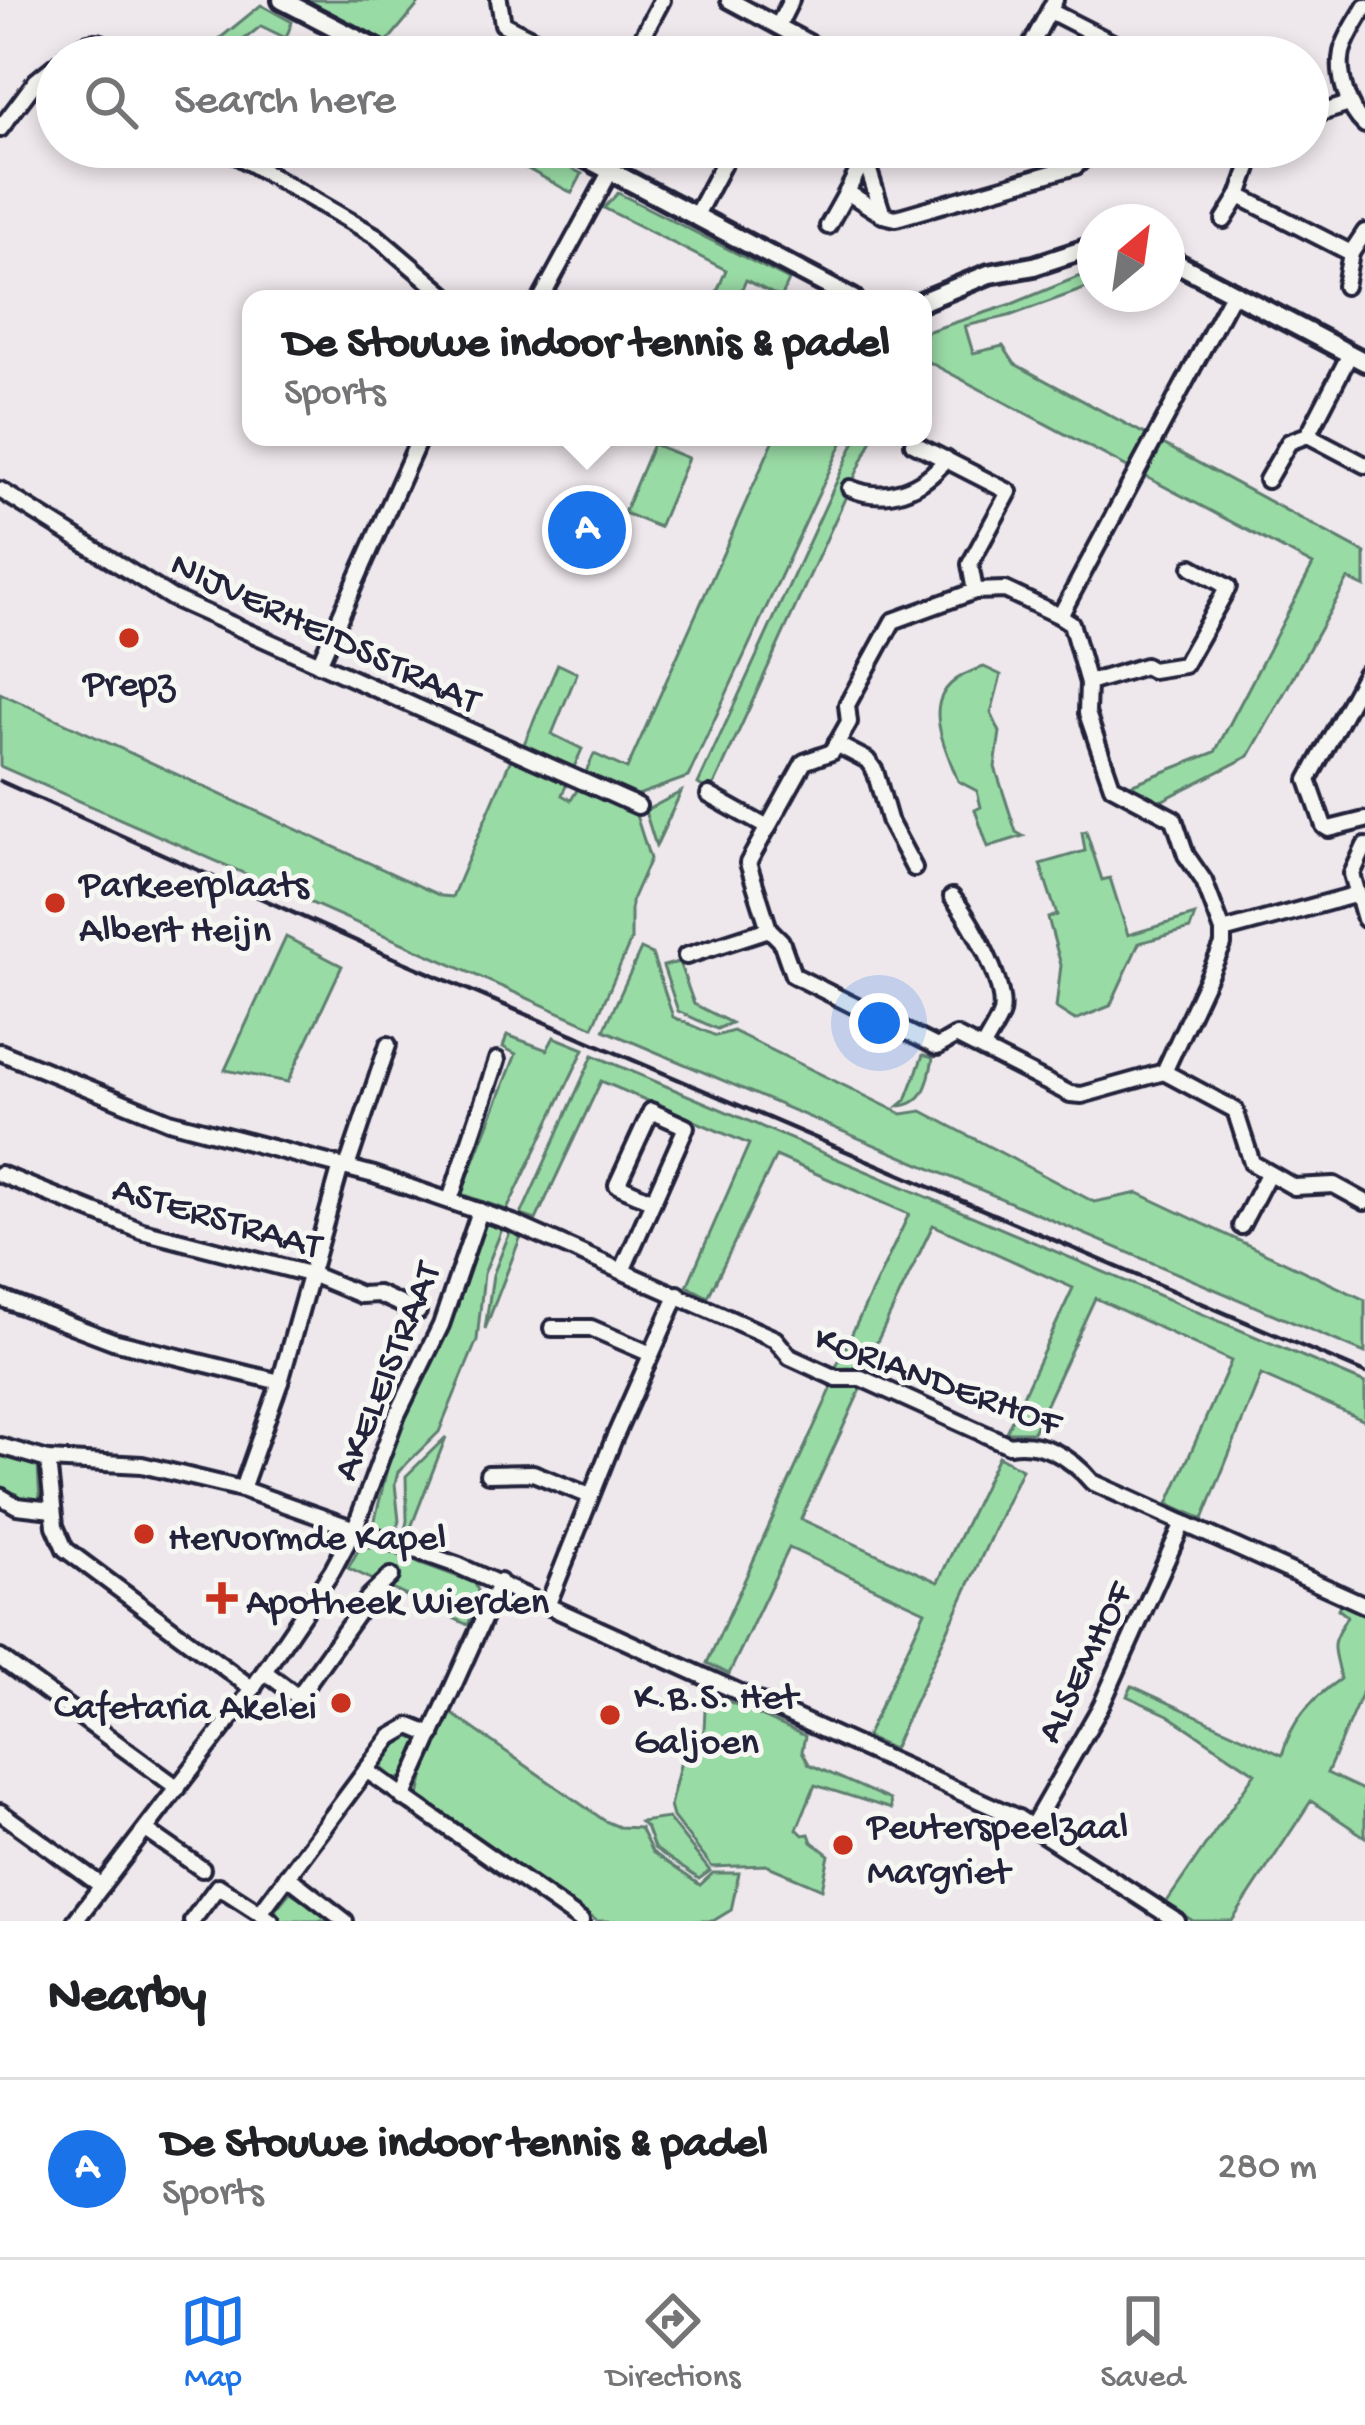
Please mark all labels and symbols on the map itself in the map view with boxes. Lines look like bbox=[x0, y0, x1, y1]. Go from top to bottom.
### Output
north arrow bbox=[1077, 204, 1185, 312]
pin: A bbox=[548, 485, 626, 575]
street label: NIJVERHEIDSSTRAAT bbox=[162, 544, 488, 728]
marker: Prepz bbox=[116, 625, 142, 651]
place label: Prepz bbox=[81, 664, 177, 710]
place label: Parkeerplaats Albert Heijn bbox=[77, 865, 310, 956]
marker: Parkeerplaats Albert Heijn bbox=[42, 890, 68, 916]
your location bbox=[849, 993, 909, 1053]
street label: ASTERSTRAAT bbox=[106, 1169, 328, 1273]
street label: AKELEISTRAAT bbox=[325, 1255, 455, 1488]
street label: KORIANDERHOF bbox=[807, 1318, 1068, 1450]
place label: Hervormde Kapel bbox=[168, 1518, 446, 1564]
marker: Hervormde Kapel bbox=[131, 1521, 157, 1547]
street label: ALSEMHOF bbox=[1029, 1575, 1147, 1752]
place label: Apotheek Wierden bbox=[246, 1582, 550, 1628]
marker: Apotheek Wierden bbox=[209, 1585, 235, 1611]
place label: K.B.S. Het Galjoen bbox=[634, 1677, 801, 1768]
place label: Cafetaria Akelei bbox=[54, 1687, 317, 1733]
marker: Cafetaria Akelei bbox=[328, 1690, 354, 1716]
marker: K.B.S. Het Galjoen bbox=[597, 1702, 623, 1728]
place label: Peuterspeelzaal Margriet bbox=[865, 1807, 1128, 1898]
marker: Peuterspeelzaal Margriet bbox=[830, 1832, 856, 1858]

